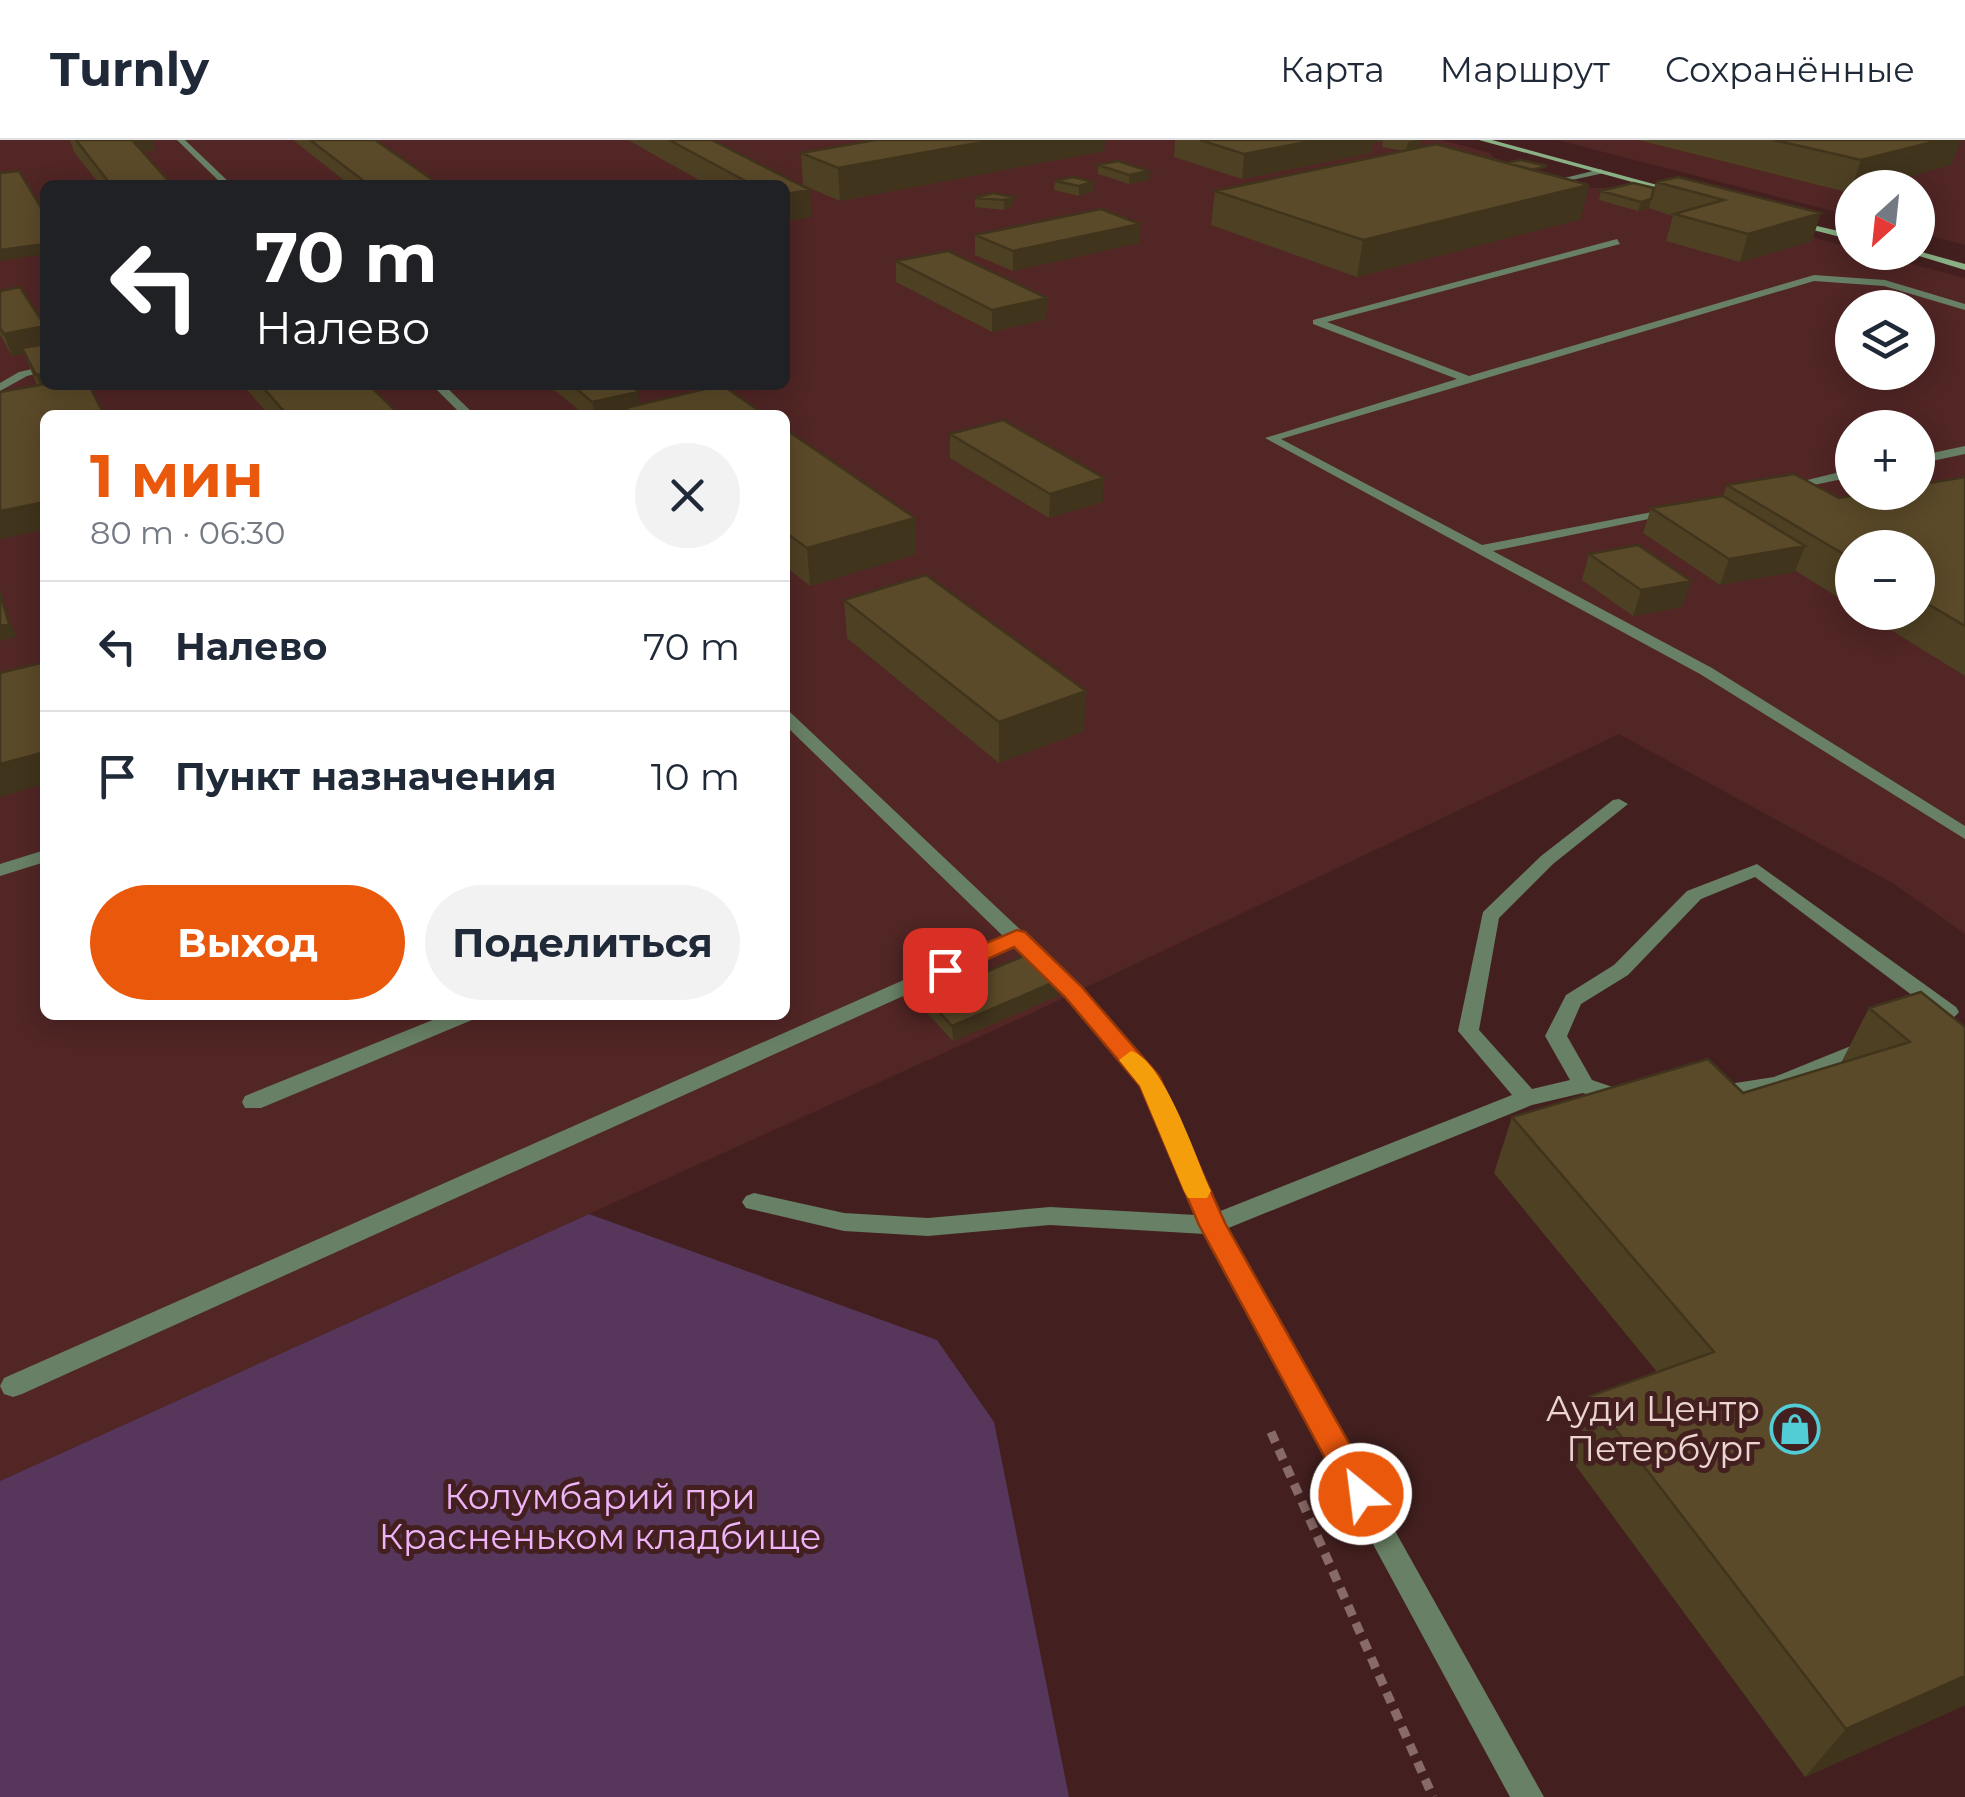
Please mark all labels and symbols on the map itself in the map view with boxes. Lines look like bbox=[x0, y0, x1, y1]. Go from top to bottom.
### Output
north arrow bbox=[1835, 170, 1935, 270]
pin bbox=[903, 928, 988, 1013]
place label: Ауди Центр Петербург bbox=[1546, 1387, 1760, 1470]
shop icon: Ауди Центр Петербург bbox=[1769, 1403, 1821, 1455]
position arrow bbox=[1309, 1442, 1413, 1546]
park label: Колумбарий при Красненьком кладбище bbox=[379, 1475, 821, 1558]

